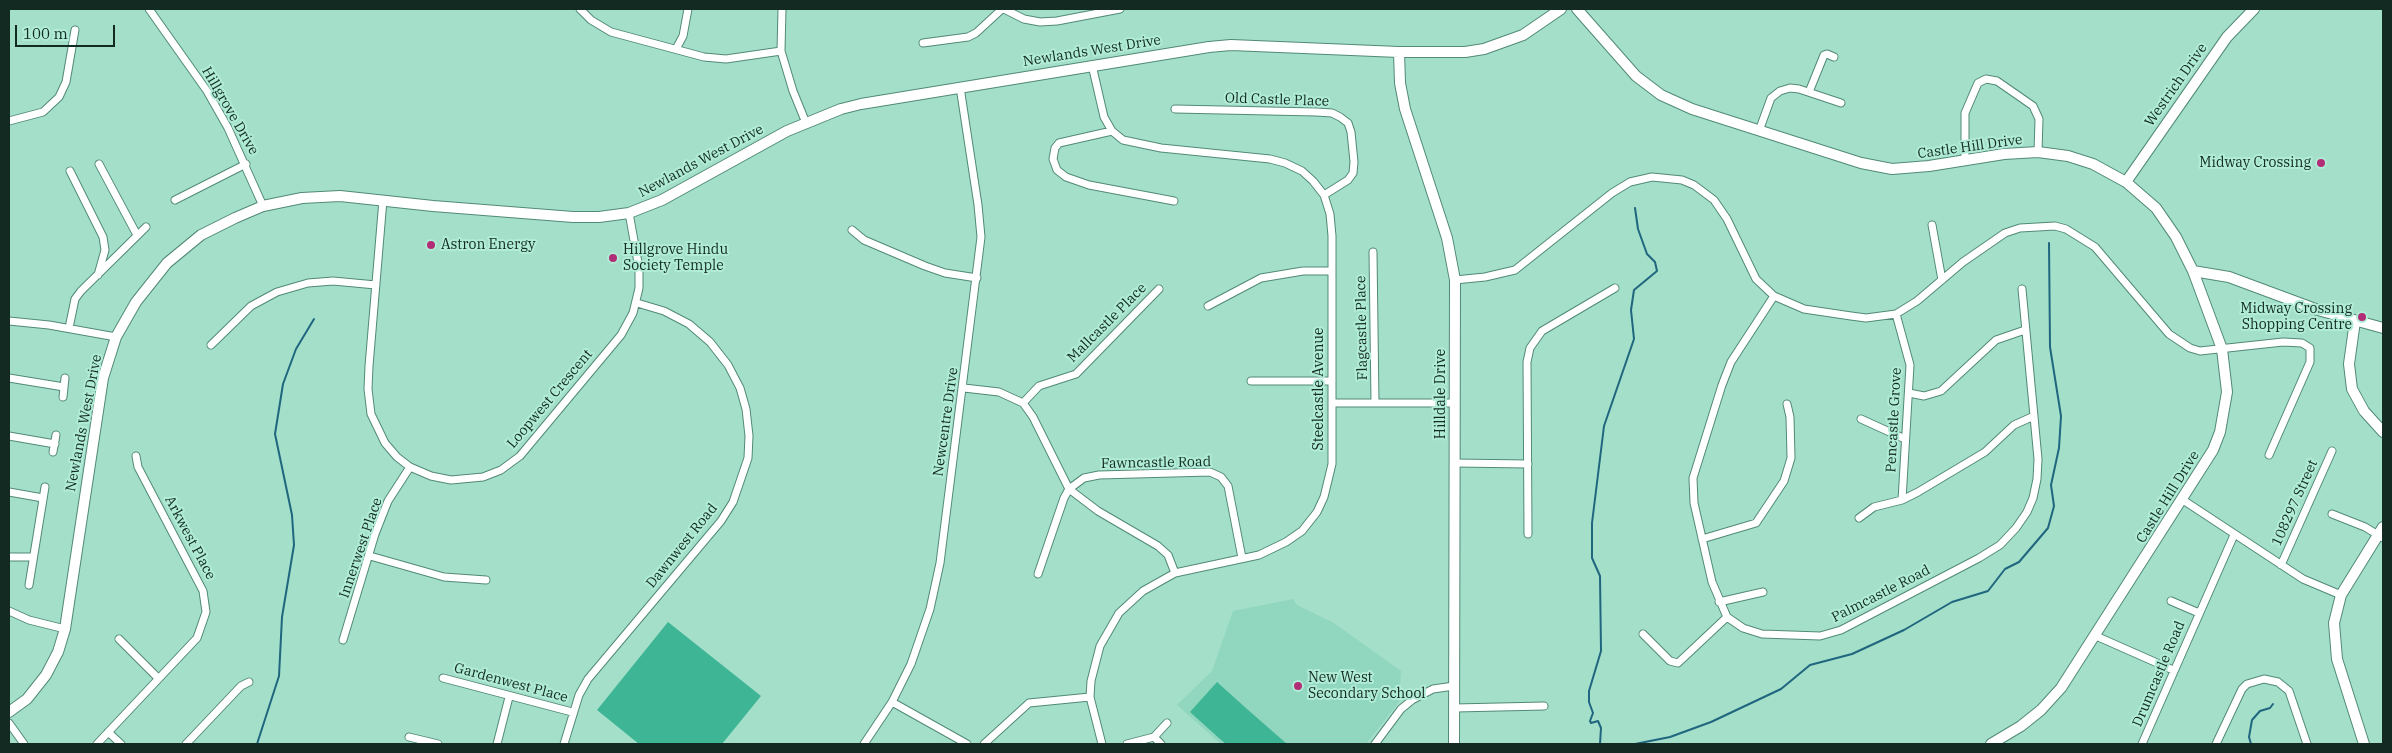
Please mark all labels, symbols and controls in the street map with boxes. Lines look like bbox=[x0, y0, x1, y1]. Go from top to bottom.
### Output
scale bar bbox=[18, 15, 118, 47]
text: 100 m bbox=[23, 24, 68, 43]
street label: Newlands West Drive bbox=[1022, 32, 1162, 70]
street label: Westrich Drive bbox=[2141, 40, 2211, 130]
street label: Hillgrove Drive bbox=[198, 64, 262, 158]
street label: Old Castle Place bbox=[1225, 90, 1329, 110]
street label: Newlands West Drive bbox=[636, 121, 766, 201]
street label: Castle Hill Drive bbox=[1917, 131, 2023, 163]
place label: Midway Crossing bbox=[2199, 155, 2311, 171]
marker: Midway Crossing bbox=[2315, 157, 2327, 169]
place label: Astron Energy bbox=[441, 237, 535, 253]
marker: Astron Energy bbox=[425, 239, 437, 251]
place label: Hillgrove Hindu Society Temple bbox=[623, 242, 728, 274]
marker: Hillgrove Hindu Society Temple bbox=[607, 252, 619, 264]
street label: Flagcastle Place bbox=[1353, 276, 1371, 380]
street label: Mallcastle Place bbox=[1064, 280, 1150, 366]
place label: Midway Crossing Shopping Centre bbox=[2240, 301, 2352, 334]
marker: Midway Crossing Shopping Centre bbox=[2356, 311, 2368, 323]
street label: Steelcastle Avenue bbox=[1311, 327, 1327, 451]
street label: Loopwest Crescent bbox=[504, 346, 596, 452]
street label: Hilldale Drive bbox=[1433, 349, 1449, 439]
street label: Newlands West Drive bbox=[62, 353, 106, 493]
street label: Newcentre Drive bbox=[930, 366, 962, 478]
street label: Pencastle Grove bbox=[1883, 367, 1905, 473]
street label: Castle Hill Drive bbox=[2133, 448, 2203, 546]
street label: Fawncastle Road bbox=[1101, 454, 1211, 472]
street label: 108297 Street bbox=[2268, 457, 2322, 549]
street label: Arkwest Place bbox=[161, 493, 219, 583]
street label: Innerwest Place bbox=[336, 496, 386, 600]
street label: Dawnwest Road bbox=[643, 500, 721, 592]
street label: Palmcastle Road bbox=[1829, 562, 1933, 626]
street label: Drumcastle Road bbox=[2129, 619, 2189, 729]
street label: Gardenwest Place bbox=[452, 660, 570, 706]
place label: New West Secondary School bbox=[1308, 670, 1425, 702]
marker: New West Secondary School bbox=[1292, 680, 1304, 692]

